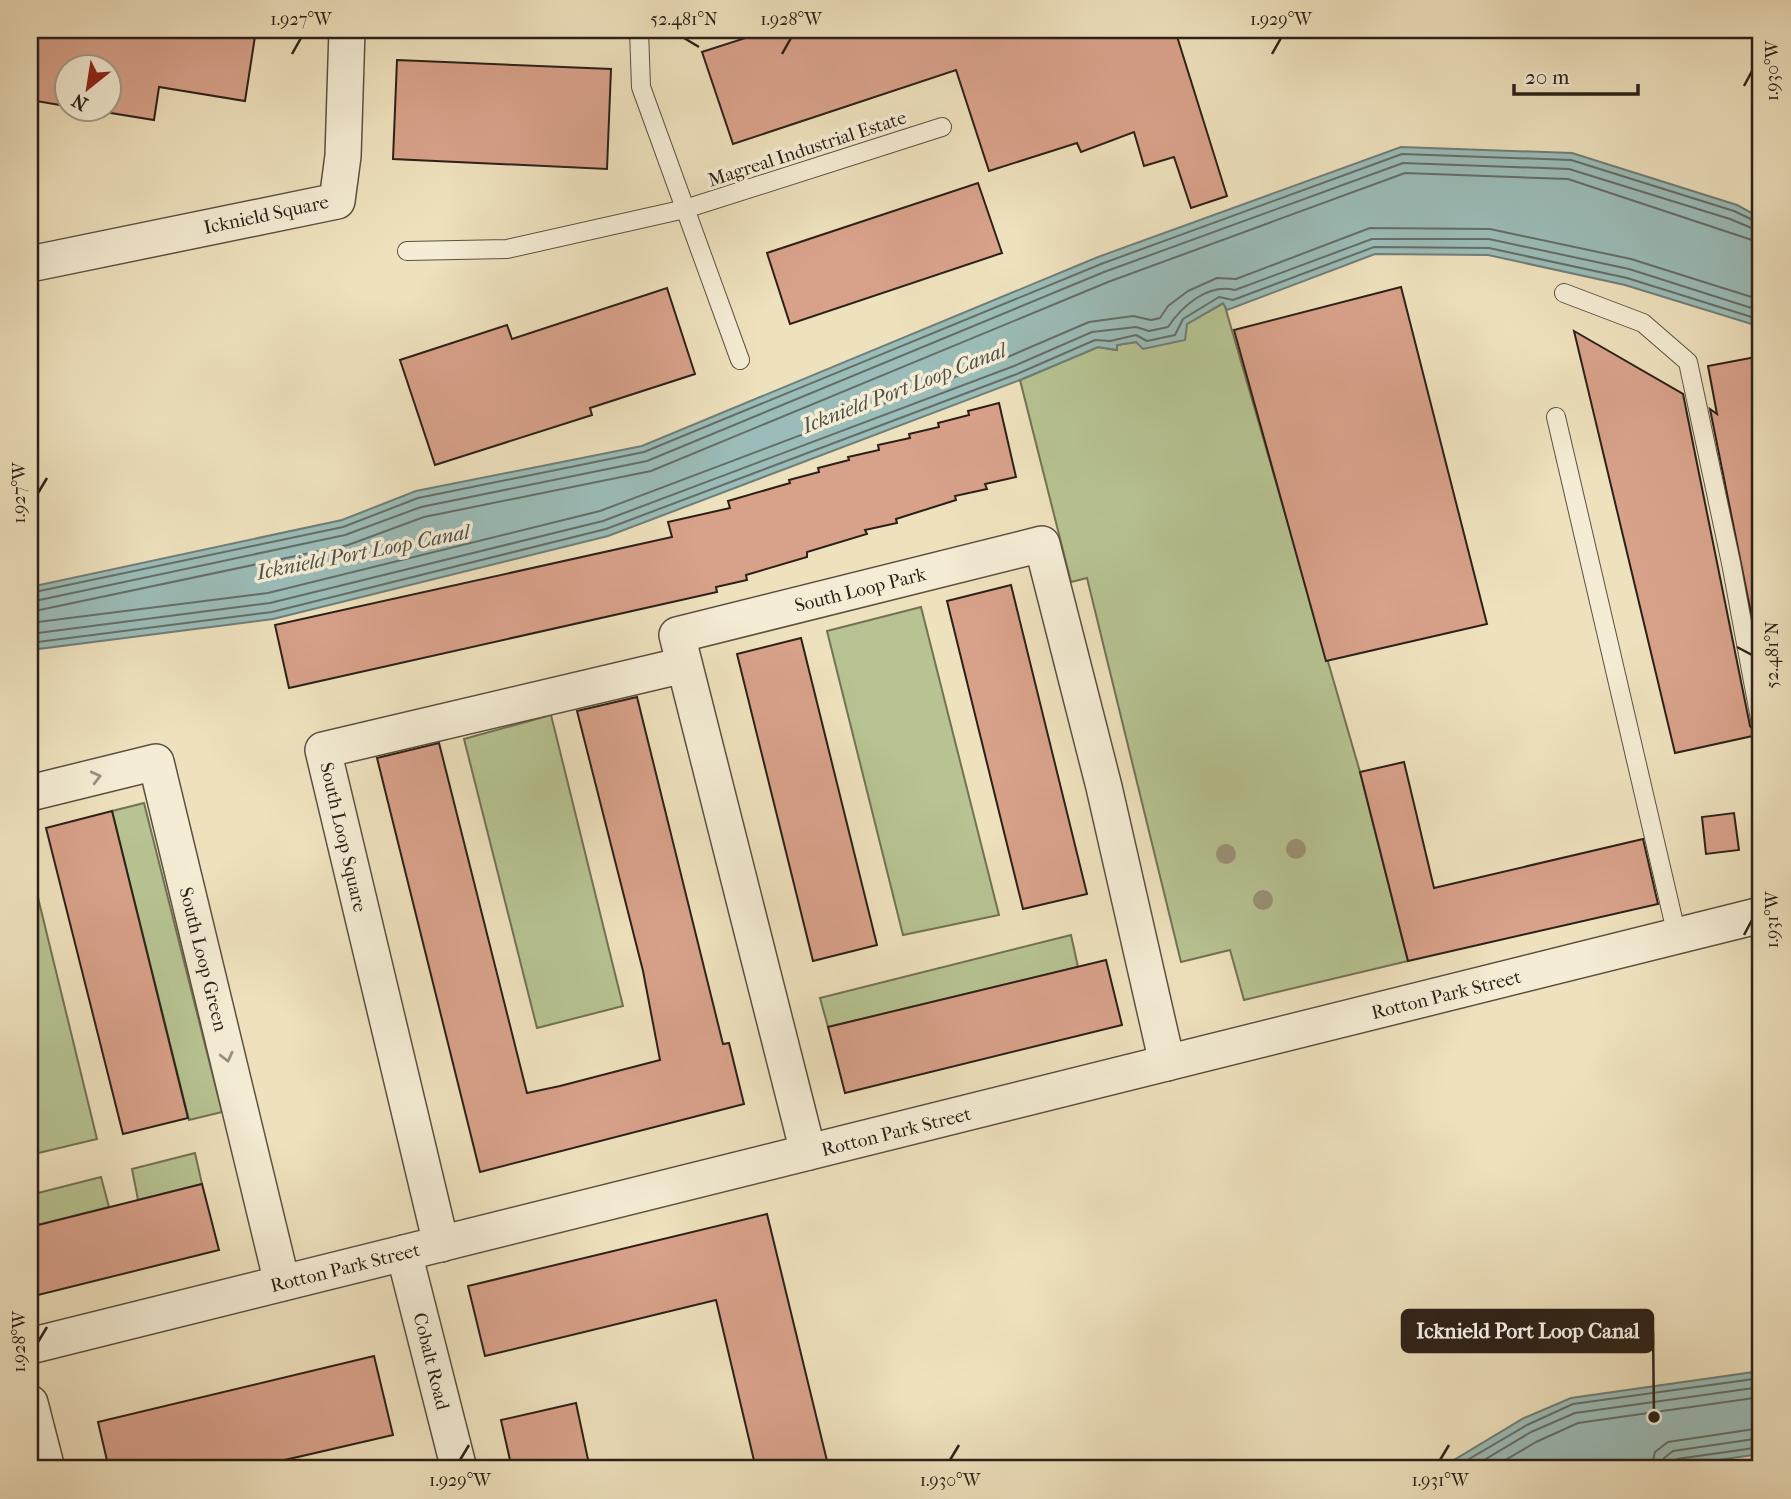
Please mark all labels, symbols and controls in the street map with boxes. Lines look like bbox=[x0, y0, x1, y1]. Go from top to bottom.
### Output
text: 1.927°W bbox=[270, 9, 333, 30]
text: 52.481°N bbox=[650, 9, 718, 30]
text: 1.928°W bbox=[760, 9, 823, 30]
text: 1.929°W bbox=[1250, 9, 1313, 30]
text: 1.930°W bbox=[1762, 39, 1783, 101]
north arrow bbox=[52, 52, 122, 122]
scale bar bbox=[1514, 52, 1639, 96]
text: 20 m bbox=[1525, 65, 1570, 89]
text: N bbox=[68, 88, 92, 115]
street label: Magreal Industrial Estate bbox=[705, 106, 909, 191]
street label: Icknield Square bbox=[202, 191, 331, 239]
water label: Icknield Port Loop Canal bbox=[798, 337, 1012, 438]
text: 1.927°W bbox=[9, 461, 30, 524]
water label: Icknield Port Loop Canal bbox=[254, 519, 474, 585]
street label: South Loop Park bbox=[792, 563, 928, 617]
text: 52.481°N bbox=[1762, 621, 1783, 689]
street label: South Loop Square bbox=[315, 760, 371, 914]
one-way arrow bbox=[90, 771, 102, 785]
street label: South Loop Green bbox=[174, 885, 232, 1034]
text: 1.931°W bbox=[1762, 890, 1783, 949]
street label: Rotton Park Street bbox=[1369, 966, 1523, 1024]
one-way arrow bbox=[219, 1051, 233, 1063]
street label: Rotton Park Street bbox=[819, 1103, 973, 1161]
street label: Rotton Park Street bbox=[268, 1239, 422, 1297]
text: 1.928°W bbox=[9, 1310, 30, 1373]
street label: Cobalt Road bbox=[408, 1310, 454, 1413]
callout: Icknield Port Loop Canal bbox=[1402, 1310, 1653, 1352]
text: Icknield Port Loop Canal bbox=[1416, 1319, 1640, 1343]
text: 1.929°W bbox=[429, 1470, 492, 1491]
text: 1.930°W bbox=[920, 1470, 982, 1491]
text: 1.931°W bbox=[1411, 1470, 1470, 1491]

